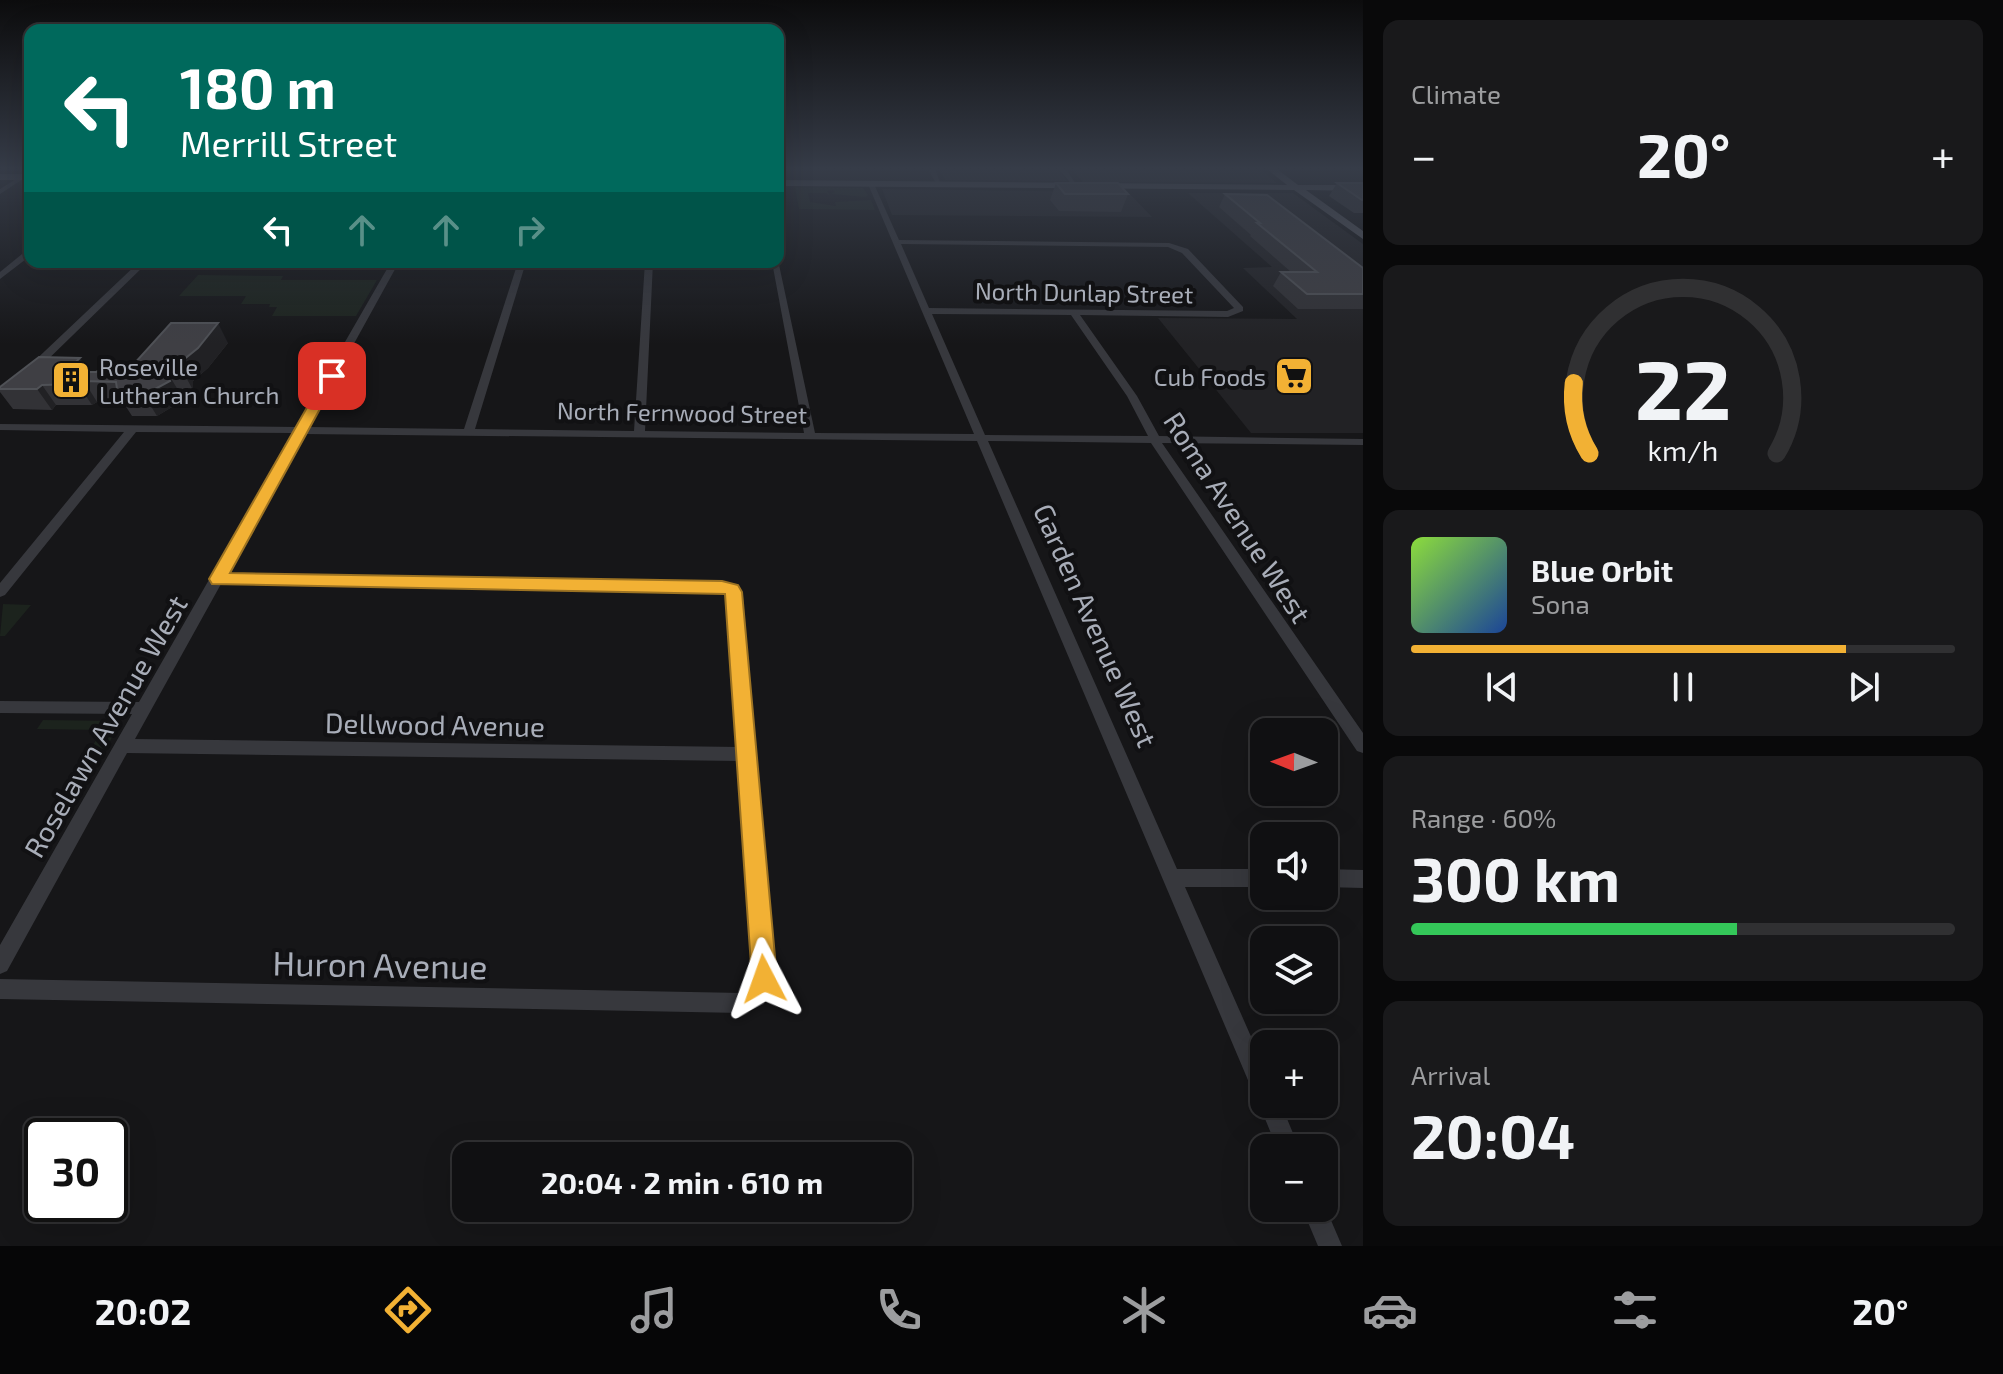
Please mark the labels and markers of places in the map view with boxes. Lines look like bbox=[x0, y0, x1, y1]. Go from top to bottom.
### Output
pin bbox=[298, 342, 366, 410]
place label: Roseville Lutheran Church bbox=[99, 352, 279, 409]
supermarket icon: Cub Foods bbox=[1273, 355, 1315, 397]
building icon: Roseville Lutheran Church bbox=[50, 359, 92, 401]
place label: Cub Foods bbox=[1154, 362, 1266, 391]

